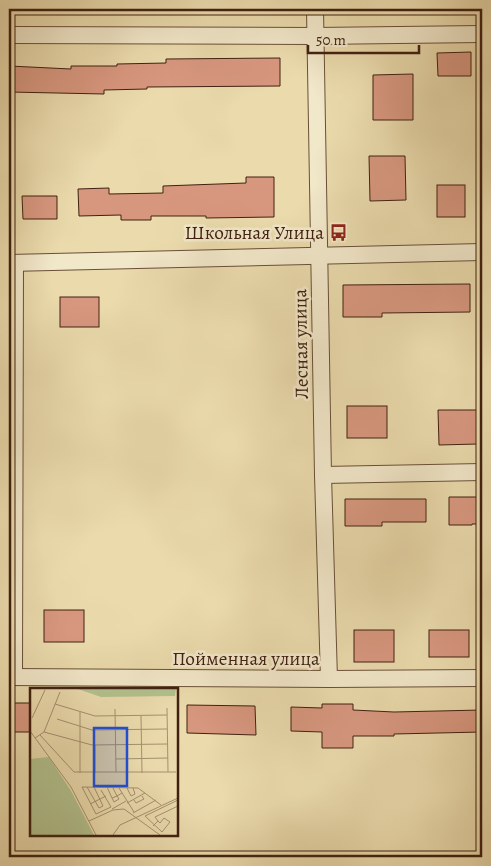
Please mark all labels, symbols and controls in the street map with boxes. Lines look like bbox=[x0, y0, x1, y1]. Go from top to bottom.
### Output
scale bar bbox=[308, 22, 420, 54]
text: 50 m bbox=[316, 30, 346, 50]
place label: Школьная Улица bbox=[185, 220, 324, 246]
bus stop icon: Школьная Улица bbox=[328, 223, 348, 243]
street label: Лесная улица bbox=[287, 288, 315, 399]
street label: Пойменная улица bbox=[172, 646, 320, 672]
inset map bbox=[30, 688, 178, 836]

